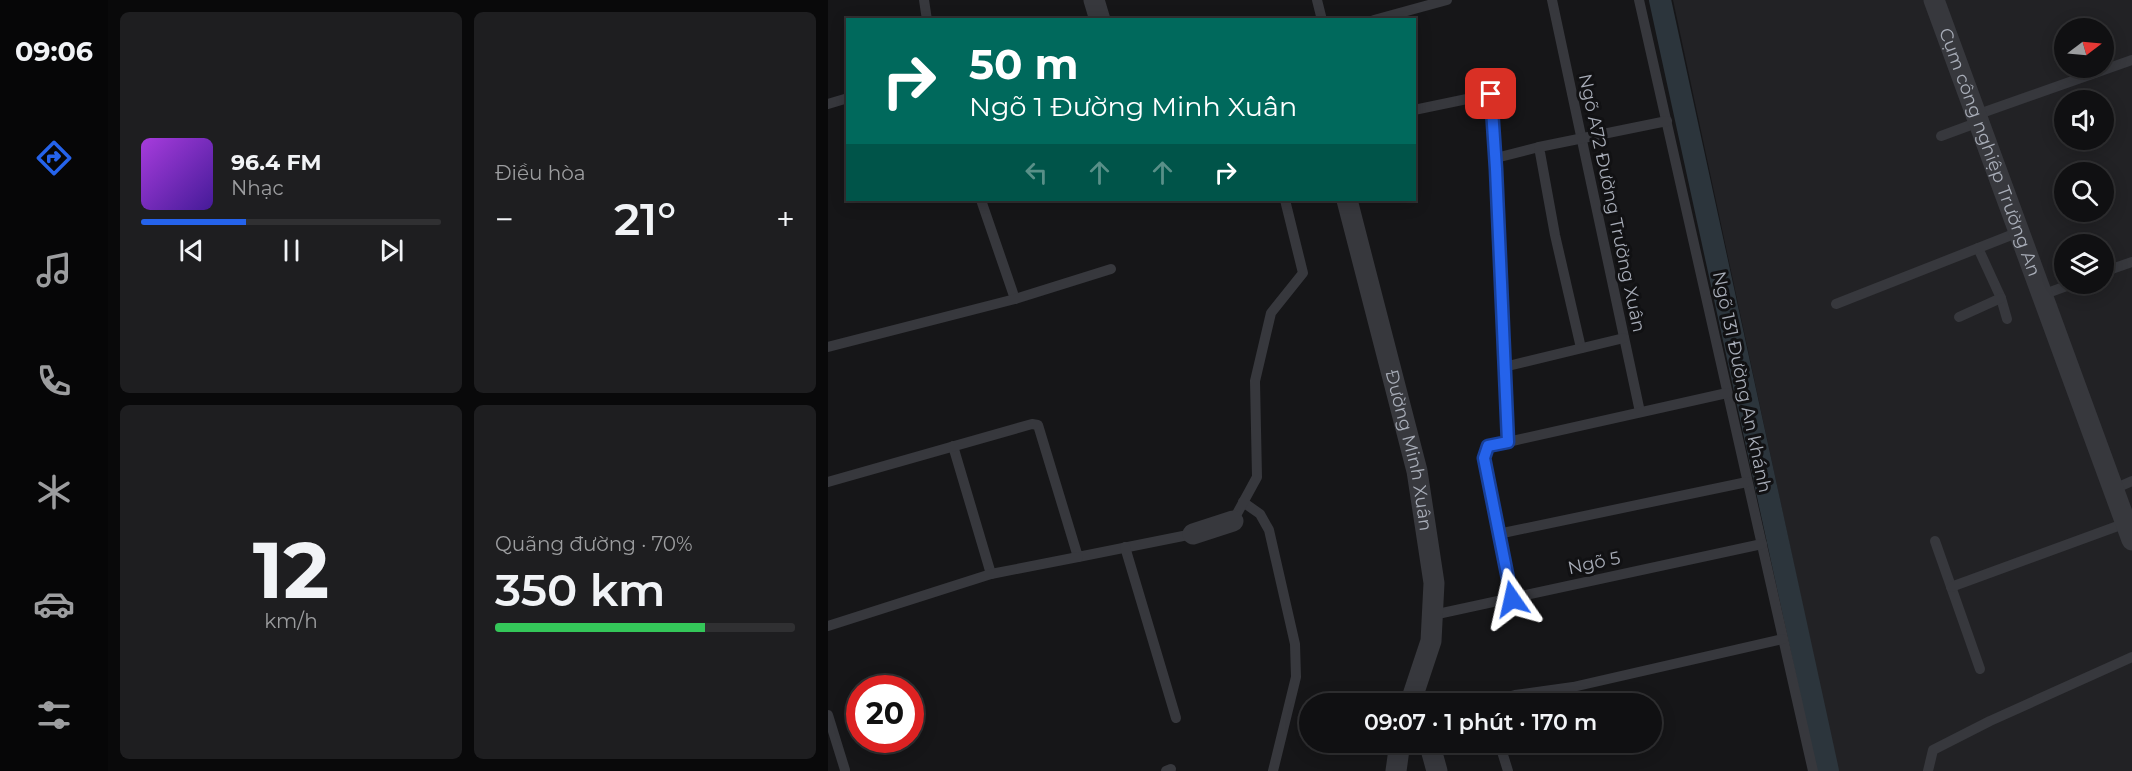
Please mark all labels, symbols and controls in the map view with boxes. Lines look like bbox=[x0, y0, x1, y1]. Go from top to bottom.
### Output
north arrow bbox=[2054, 18, 2114, 78]
map controls bbox=[2054, 18, 2114, 294]
street label: Cụm công nghiệp Trường An bbox=[1934, 25, 2045, 279]
text: 09:06 bbox=[15, 35, 93, 68]
text: 50 m bbox=[969, 38, 1078, 90]
icon: right bbox=[870, 42, 948, 120]
pin bbox=[1465, 68, 1516, 119]
street label: Ngõ A72 Đường Trường Xuân bbox=[1574, 72, 1650, 334]
icon: arrive bbox=[1474, 77, 1507, 110]
text: Ngõ 1 Đường Minh Xuân bbox=[969, 90, 1297, 123]
button: sound bbox=[2054, 90, 2114, 150]
icon: directions bbox=[33, 137, 75, 179]
text: 96.4 FM bbox=[231, 149, 321, 176]
icon: left bbox=[1020, 156, 1053, 189]
icon: ahead bbox=[1083, 156, 1116, 189]
icon: ahead bbox=[1146, 156, 1179, 189]
icon: right bbox=[1209, 156, 1242, 189]
text: Điều hòa bbox=[495, 161, 586, 185]
button: search bbox=[2054, 162, 2114, 222]
text: Nhạc bbox=[231, 176, 284, 200]
text: 21° bbox=[614, 191, 676, 246]
text: − bbox=[495, 199, 514, 239]
text: + bbox=[776, 199, 795, 239]
icon: previous bbox=[175, 234, 208, 267]
icon: pause bbox=[275, 234, 308, 267]
icon: next bbox=[375, 234, 408, 267]
button: layers bbox=[2054, 234, 2114, 294]
icon: music bbox=[33, 249, 75, 291]
street label: Ngõ 131 Đường An khánh bbox=[1708, 269, 1776, 495]
icon: phone bbox=[33, 360, 75, 402]
street label: Đường Minh Xuân bbox=[1380, 367, 1437, 532]
icon: climate bbox=[33, 471, 75, 513]
text: 12 bbox=[253, 522, 329, 618]
text: Quãng đường · 70% bbox=[495, 532, 693, 556]
street label: Ngõ 5 bbox=[1566, 547, 1622, 579]
text: 350 km bbox=[495, 562, 665, 617]
position arrow bbox=[1480, 567, 1544, 631]
icon: car bbox=[33, 583, 75, 625]
text: km/h bbox=[264, 609, 318, 633]
speed limit sign: 20 bbox=[846, 675, 924, 753]
icon: filters bbox=[33, 694, 75, 736]
text: 09:07 · 1 phút · 170 m bbox=[1364, 709, 1597, 736]

